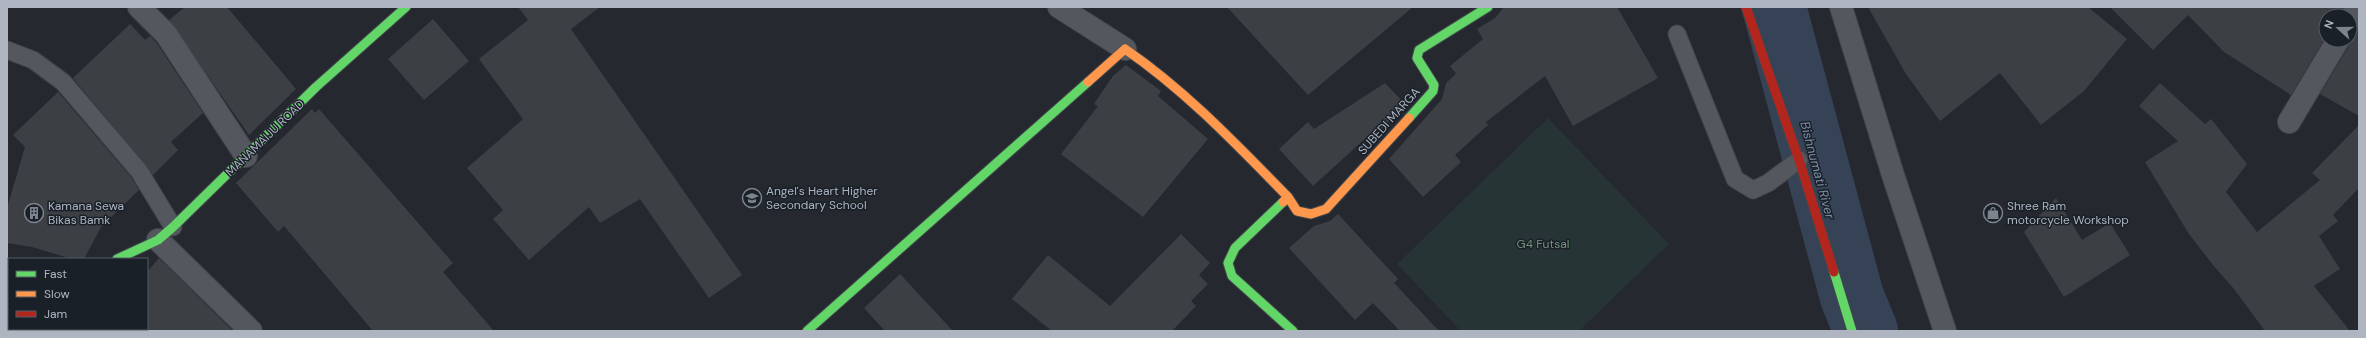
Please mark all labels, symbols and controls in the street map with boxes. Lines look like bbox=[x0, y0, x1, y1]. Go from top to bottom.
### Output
north arrow bbox=[2318, 8, 2358, 48]
text: N bbox=[2321, 18, 2337, 31]
street label: SUBEDI MARGA bbox=[1354, 84, 1424, 158]
street label: MANAMAIJU ROAD bbox=[222, 96, 308, 180]
water label: Bishnumati River bbox=[1796, 119, 1839, 222]
place label: Angel's Heart Higher Secondary School bbox=[766, 183, 878, 213]
school or university icon: Angel's Heart Higher Secondary School bbox=[741, 187, 763, 209]
place label: Kamana Sewa Bikas Bamk bbox=[48, 198, 124, 228]
place label: Shree Ram motorcycle Workshop bbox=[2007, 198, 2129, 228]
building icon: Kamana Sewa Bikas Bamk bbox=[23, 202, 45, 224]
shop icon: Shree Ram motorcycle Workshop bbox=[1982, 202, 2004, 224]
park label: G4 Futsal bbox=[1517, 236, 1569, 252]
legend bbox=[8, 258, 148, 330]
text: Fast bbox=[44, 266, 67, 282]
text: Slow bbox=[44, 286, 70, 302]
text: Jam bbox=[44, 306, 67, 322]

